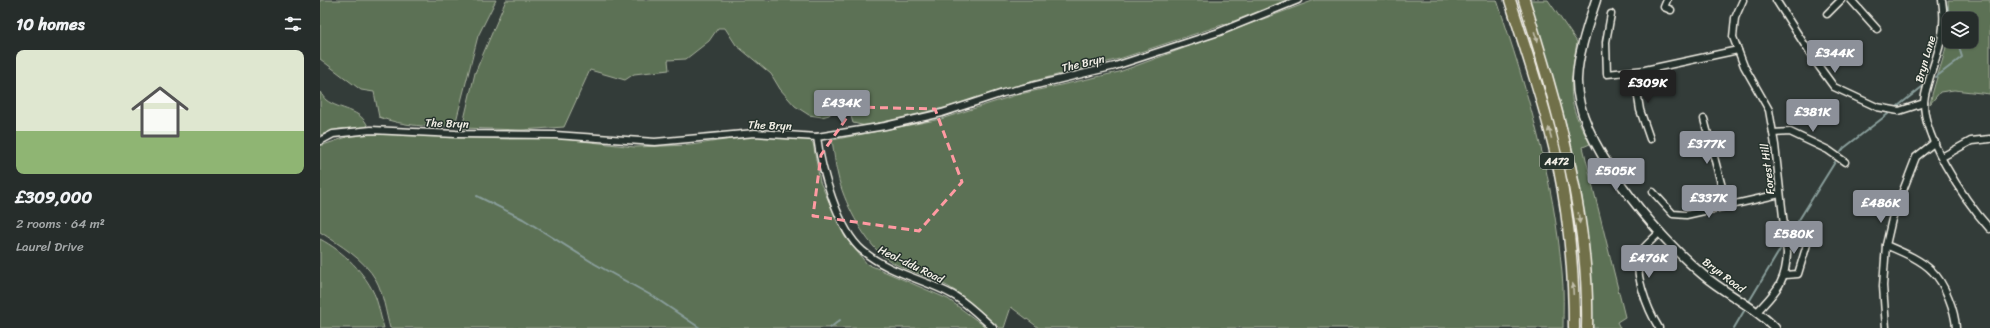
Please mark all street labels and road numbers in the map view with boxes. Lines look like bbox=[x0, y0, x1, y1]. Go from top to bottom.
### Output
street label: Bryn Lane bbox=[1910, 33, 1941, 85]
street label: The Bryn bbox=[1060, 49, 1107, 78]
street label: The Bryn bbox=[425, 113, 469, 134]
street label: The Bryn bbox=[748, 115, 792, 136]
street label: Forest Hill bbox=[1755, 142, 1780, 196]
road number: A472 bbox=[1540, 153, 1574, 169]
street label: Heol-ddu Road bbox=[875, 240, 948, 289]
street label: Bryn Road bbox=[1698, 253, 1750, 299]

